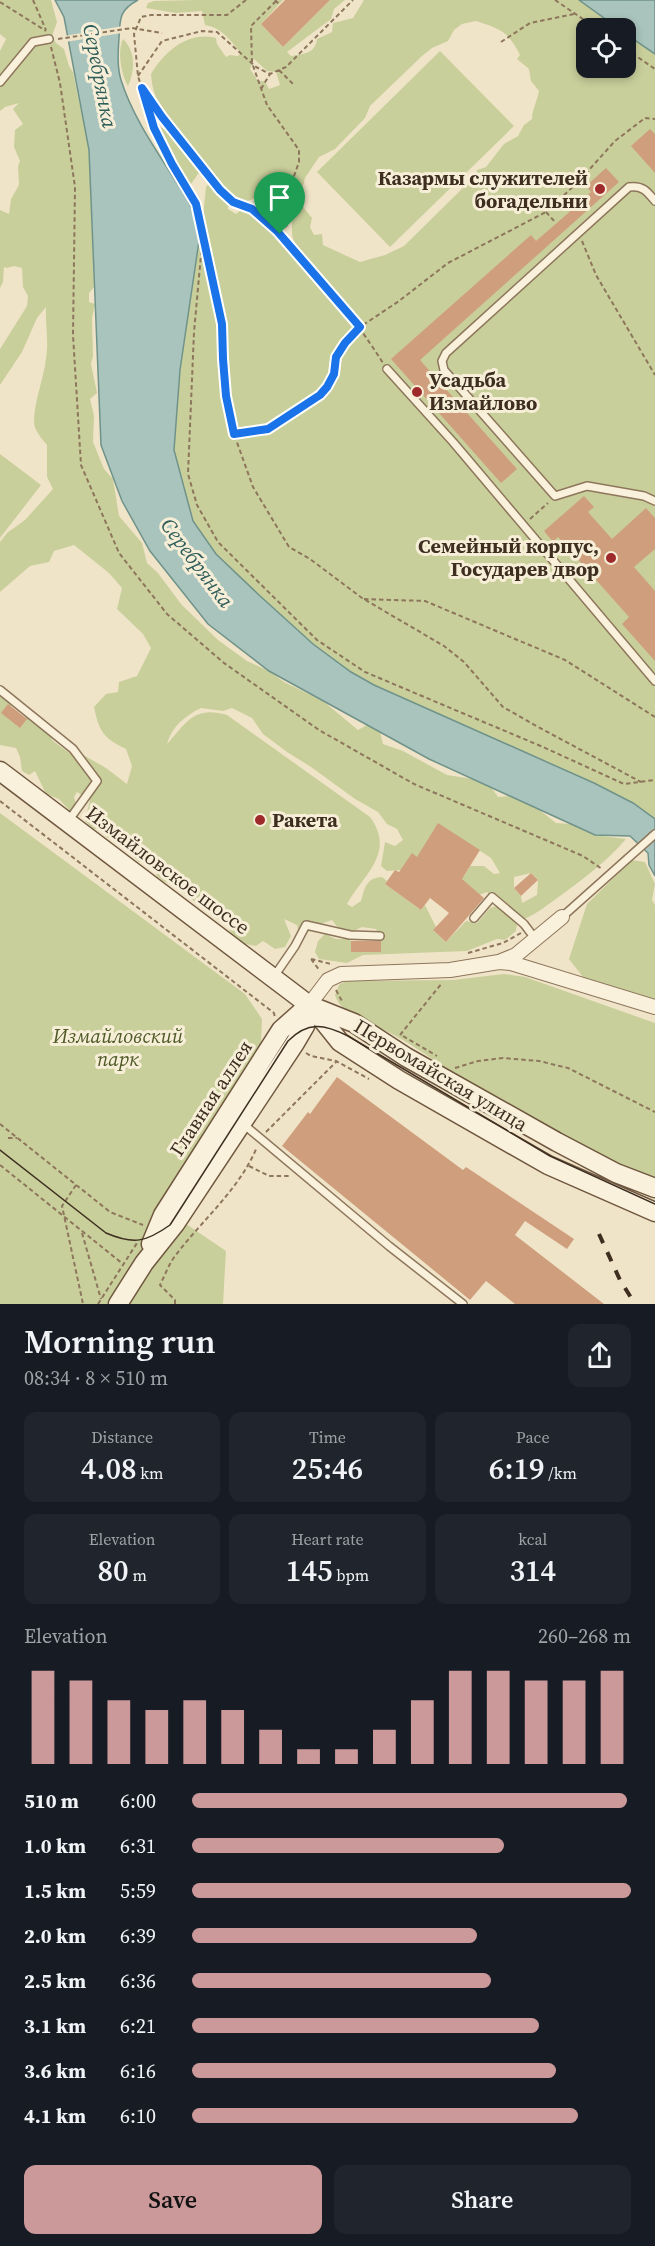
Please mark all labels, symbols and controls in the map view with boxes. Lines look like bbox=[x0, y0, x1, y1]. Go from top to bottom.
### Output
map controls bbox=[576, 18, 636, 78]
button: locate bbox=[576, 18, 636, 78]
water label: Серебрянка bbox=[76, 21, 125, 130]
place label: Казармы служителей богадельни bbox=[378, 164, 588, 215]
pin bbox=[254, 172, 305, 234]
icon: arrive bbox=[263, 181, 296, 214]
marker: Казармы служителей богадельни bbox=[593, 182, 607, 196]
place label: Усадьба Измайлово bbox=[429, 366, 537, 417]
marker: Усадьба Измайлово bbox=[410, 385, 424, 399]
water label: Серебрянка bbox=[154, 512, 241, 614]
place label: Семейный корпус, Государев двор bbox=[418, 532, 599, 583]
marker: Семейный корпус, Государев двор bbox=[604, 551, 618, 565]
street label: Измайловское шоссе bbox=[80, 799, 256, 941]
place label: Ракета bbox=[272, 806, 338, 834]
marker: Ракета bbox=[253, 813, 267, 827]
street label: Первомайская улица bbox=[349, 1012, 534, 1138]
park label: Измайловский парк bbox=[52, 1022, 184, 1073]
street label: Главная аллея bbox=[163, 1035, 259, 1161]
text: Morning run bbox=[24, 1319, 216, 1364]
button: share bbox=[568, 1324, 631, 1387]
text: 08:34 · 8 × 510 m bbox=[24, 1364, 168, 1392]
text: Distance bbox=[91, 1426, 153, 1448]
text: Time bbox=[309, 1426, 346, 1448]
text: Pace bbox=[516, 1426, 550, 1448]
text: 4.08 bbox=[81, 1448, 137, 1489]
text: 25:46 bbox=[292, 1448, 363, 1489]
text: 6:19 bbox=[489, 1448, 545, 1489]
text: km bbox=[137, 1462, 164, 1484]
text: /km bbox=[545, 1462, 577, 1484]
text: Elevation bbox=[89, 1528, 156, 1550]
text: Heart rate bbox=[291, 1528, 364, 1550]
text: kcal bbox=[518, 1528, 547, 1550]
text: 80 bbox=[97, 1550, 129, 1591]
text: 145 bbox=[286, 1550, 333, 1591]
text: 314 bbox=[509, 1550, 556, 1591]
text: m bbox=[129, 1564, 147, 1586]
text: bpm bbox=[333, 1564, 369, 1586]
text: Elevation bbox=[24, 1622, 108, 1650]
text: 260–268 m bbox=[538, 1622, 631, 1650]
text: 510 m bbox=[24, 1787, 79, 1815]
text: 6:00 bbox=[120, 1787, 156, 1815]
text: 1.0 km bbox=[24, 1832, 86, 1860]
text: 6:31 bbox=[120, 1832, 156, 1860]
text: 1.5 km bbox=[24, 1877, 86, 1905]
text: 5:59 bbox=[120, 1877, 156, 1905]
text: 2.0 km bbox=[24, 1922, 86, 1950]
text: 6:39 bbox=[120, 1922, 156, 1950]
text: 2.5 km bbox=[24, 1967, 86, 1995]
text: 6:36 bbox=[120, 1967, 156, 1995]
text: 3.1 km bbox=[24, 2012, 86, 2040]
text: 6:21 bbox=[120, 2012, 156, 2040]
text: 3.6 km bbox=[24, 2057, 86, 2085]
text: 6:16 bbox=[120, 2057, 156, 2085]
text: 4.1 km bbox=[24, 2102, 86, 2130]
text: 6:10 bbox=[120, 2102, 156, 2130]
button: Save bbox=[24, 2165, 322, 2234]
button: Share bbox=[334, 2165, 631, 2234]

